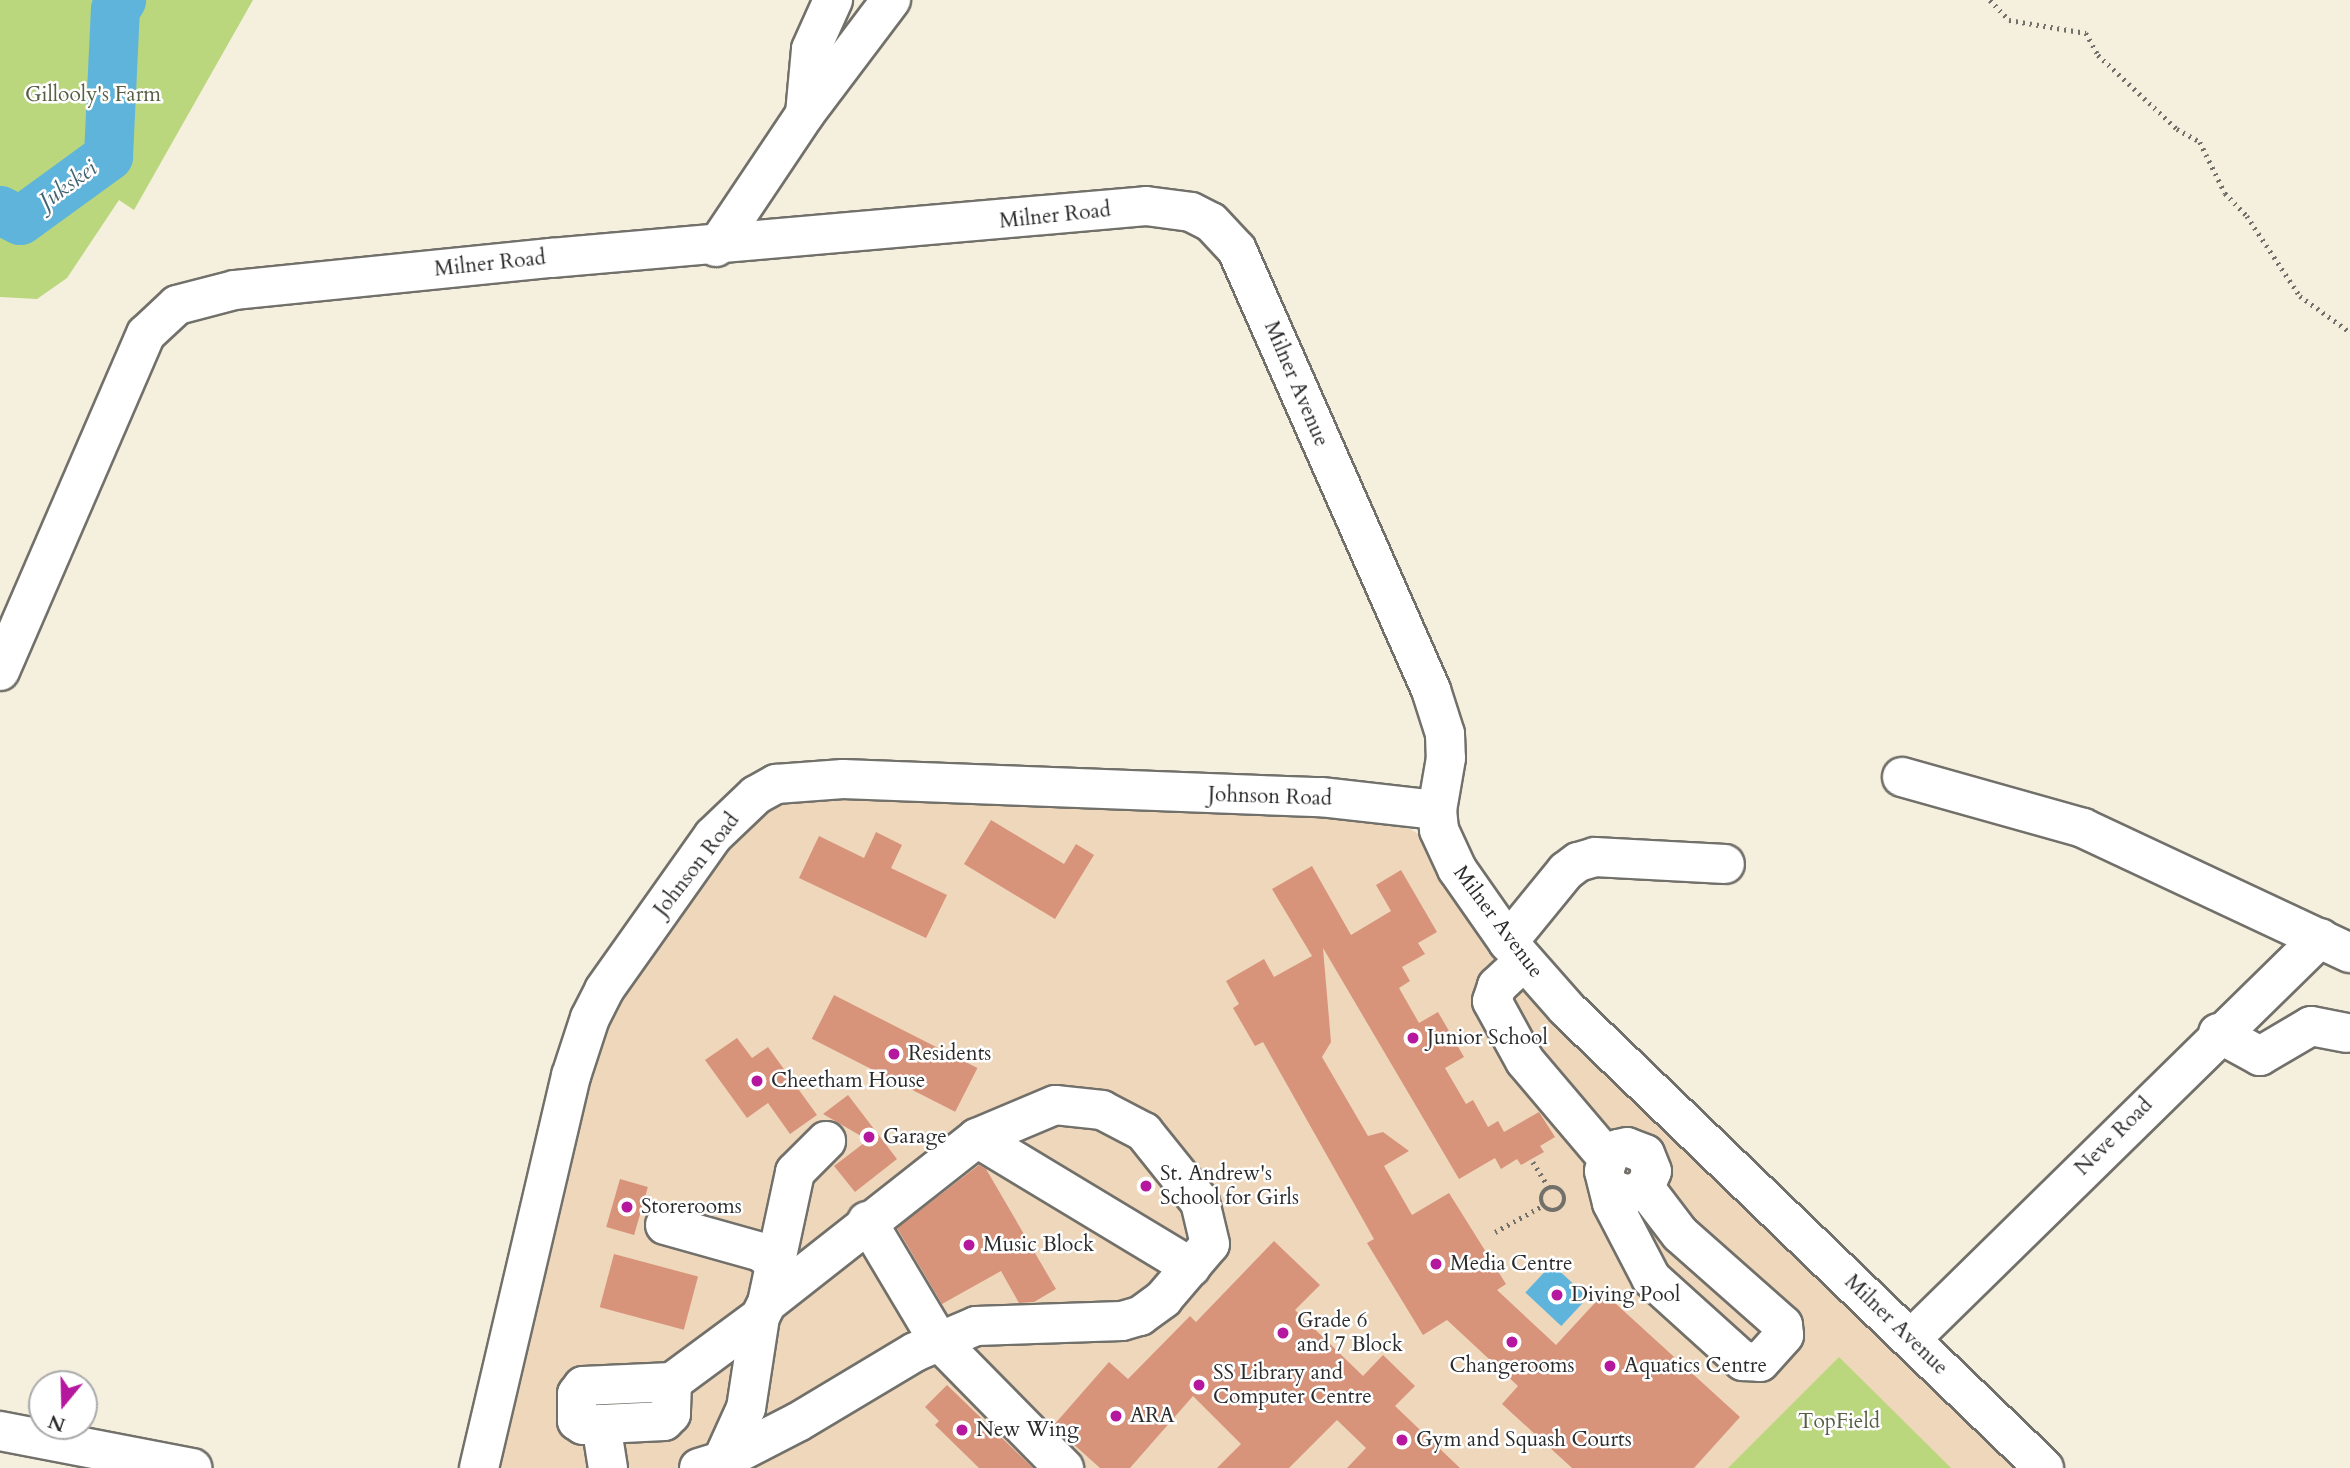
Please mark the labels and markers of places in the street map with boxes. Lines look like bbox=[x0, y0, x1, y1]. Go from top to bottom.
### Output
place label: Junior School bbox=[1427, 1025, 1548, 1051]
marker: Junior School bbox=[1405, 1030, 1421, 1046]
place label: Residents bbox=[908, 1041, 991, 1067]
marker: Residents bbox=[886, 1046, 902, 1062]
place label: Cheetham House bbox=[771, 1068, 925, 1094]
marker: Cheetham House bbox=[749, 1073, 765, 1089]
place label: Garage bbox=[883, 1124, 947, 1150]
marker: Garage bbox=[861, 1129, 877, 1145]
place label: St. Andrew's School for Girls bbox=[1160, 1161, 1299, 1211]
marker: St. Andrew's School for Girls bbox=[1138, 1178, 1154, 1194]
place label: Storerooms bbox=[641, 1194, 742, 1220]
marker: Storerooms bbox=[619, 1199, 635, 1215]
place label: Music Block bbox=[983, 1232, 1094, 1258]
marker: Music Block bbox=[961, 1237, 977, 1253]
place label: Media Centre bbox=[1450, 1251, 1572, 1277]
marker: Media Centre bbox=[1428, 1256, 1444, 1272]
place label: Diving Pool bbox=[1571, 1282, 1680, 1308]
marker: Diving Pool bbox=[1549, 1287, 1565, 1303]
place label: Grade 6 and 7 Block bbox=[1297, 1308, 1403, 1358]
marker: Grade 6 and 7 Block bbox=[1275, 1325, 1291, 1341]
marker: Changerooms bbox=[1504, 1334, 1520, 1350]
place label: Changerooms bbox=[1449, 1353, 1575, 1379]
place label: Aquatics Centre bbox=[1624, 1353, 1767, 1379]
marker: Aquatics Centre bbox=[1602, 1358, 1618, 1374]
place label: SS Library and Computer Centre bbox=[1213, 1360, 1372, 1410]
marker: SS Library and Computer Centre bbox=[1191, 1377, 1207, 1393]
place label: ARA bbox=[1130, 1403, 1174, 1429]
marker: ARA bbox=[1108, 1408, 1124, 1424]
place label: New Wing bbox=[976, 1417, 1079, 1443]
marker: New Wing bbox=[954, 1422, 970, 1438]
place label: Gym and Squash Courts bbox=[1416, 1427, 1632, 1453]
marker: Gym and Squash Courts bbox=[1394, 1432, 1410, 1448]

